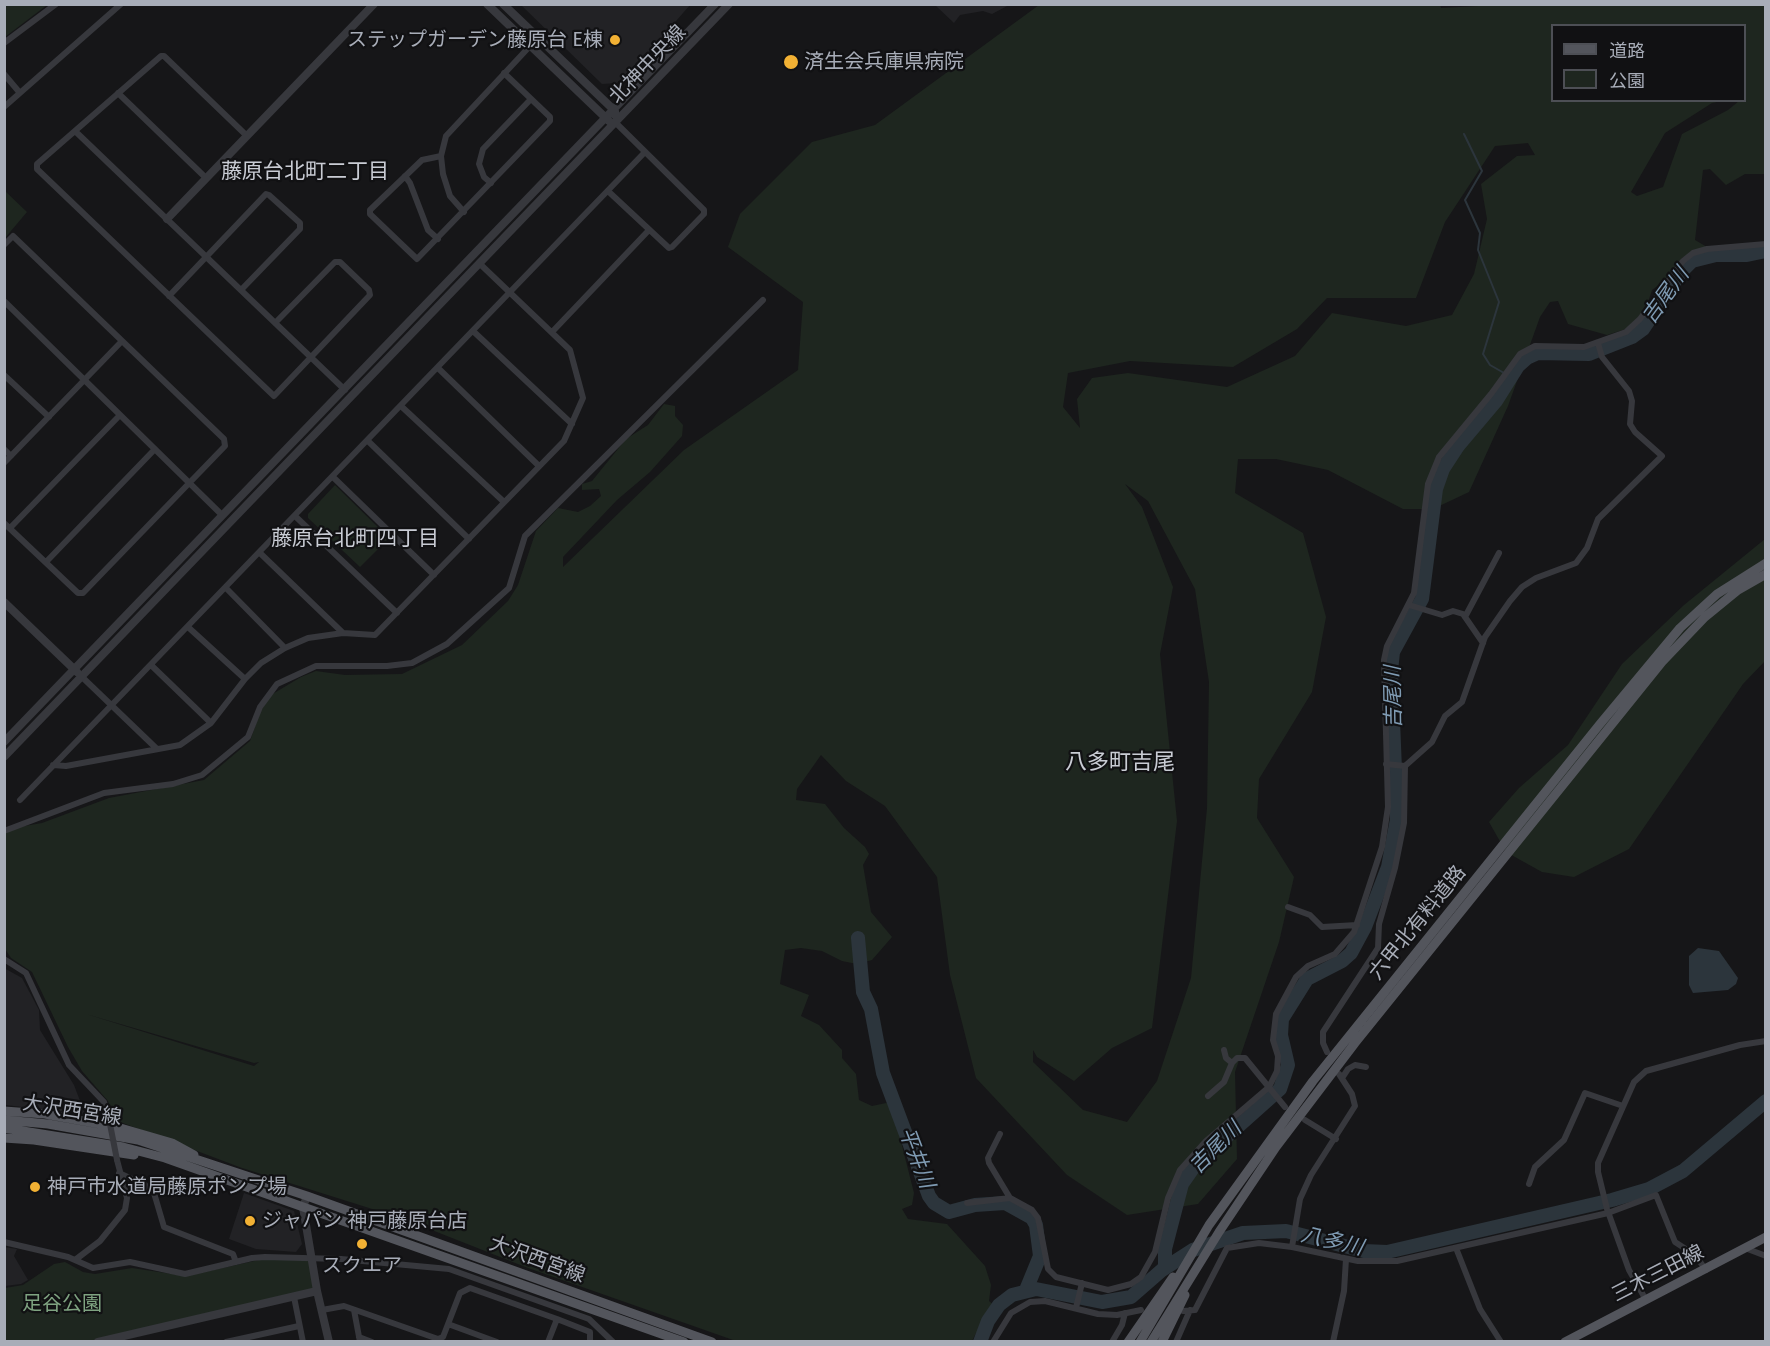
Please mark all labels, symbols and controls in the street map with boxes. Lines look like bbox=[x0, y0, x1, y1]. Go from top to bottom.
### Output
street label: 北神中央線 bbox=[605, 21, 691, 109]
legend bbox=[1551, 24, 1746, 102]
place label: ステップガーデン藤原台 E棟 bbox=[347, 28, 603, 52]
marker: ステップガーデン藤原台 E棟 bbox=[608, 33, 622, 47]
text: 道路 bbox=[1609, 40, 1645, 62]
place label: 済生会兵庫県病院 bbox=[804, 50, 964, 74]
marker: 済生会兵庫県病院 bbox=[782, 53, 800, 71]
text: 公園 bbox=[1609, 70, 1645, 92]
district label: 藤原台北町二丁目 bbox=[221, 159, 389, 185]
water label: 吉尾川 bbox=[1637, 263, 1695, 329]
district label: 藤原台北町四丁目 bbox=[271, 526, 439, 552]
water label: 吉尾川 bbox=[1381, 665, 1407, 729]
district label: 八多町吉尾 bbox=[1065, 750, 1175, 776]
street label: 六甲北有料道路 bbox=[1365, 861, 1471, 985]
street label: 大沢西宮線 bbox=[21, 1091, 123, 1131]
water label: 吉尾川 bbox=[1185, 1117, 1247, 1179]
water label: 平井川 bbox=[893, 1124, 939, 1192]
place label: 神戸市水道局藤原ポンプ場 bbox=[47, 1175, 287, 1199]
marker: 神戸市水道局藤原ポンプ場 bbox=[28, 1180, 42, 1194]
place label: ジャパン 神戸藤原台店 bbox=[262, 1209, 467, 1233]
marker: ジャパン 神戸藤原台店 bbox=[243, 1214, 257, 1228]
water label: 八多川 bbox=[1298, 1223, 1366, 1261]
street label: 大沢西宮線 bbox=[486, 1232, 588, 1288]
marker: スクエア bbox=[355, 1237, 369, 1251]
street label: 三木三田線 bbox=[1608, 1241, 1708, 1307]
place label: スクエア bbox=[322, 1254, 402, 1278]
park label: 足谷公園 bbox=[22, 1292, 102, 1316]

